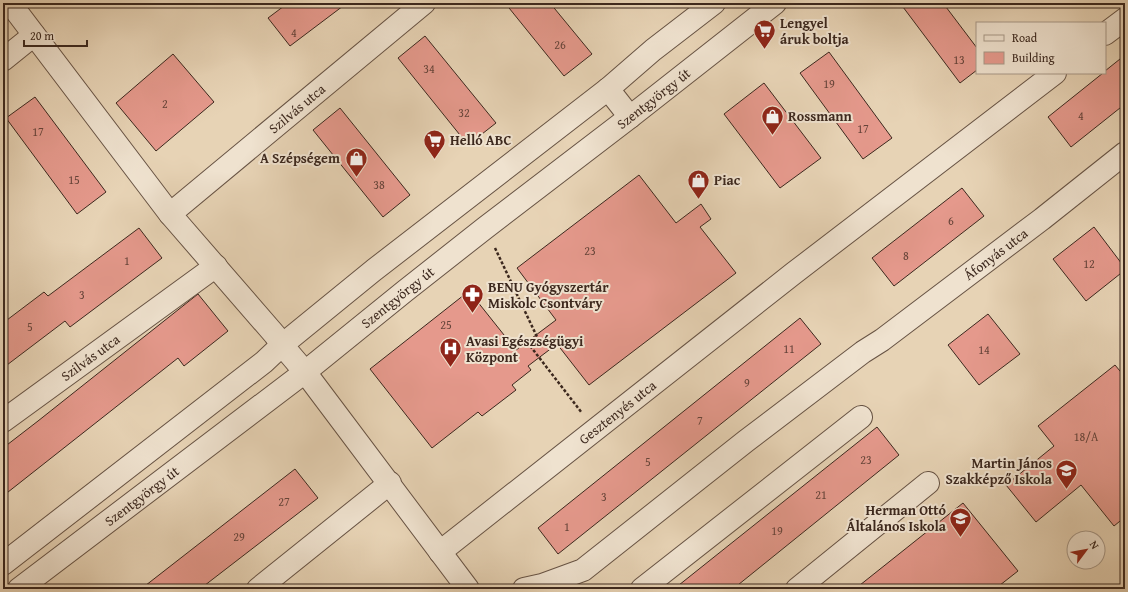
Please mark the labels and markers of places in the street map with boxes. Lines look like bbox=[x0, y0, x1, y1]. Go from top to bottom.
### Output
place label: Lengyel áruk boltja bbox=[780, 13, 850, 49]
supermarket icon: Lengyel áruk boltja bbox=[752, 18, 778, 51]
shop icon: Rossmann bbox=[759, 103, 785, 136]
place label: Rossmann bbox=[788, 106, 853, 126]
supermarket icon: Helló ABC bbox=[422, 127, 448, 160]
place label: Helló ABC bbox=[450, 130, 511, 150]
shop icon: A Szépségem bbox=[343, 145, 369, 178]
place label: A Szépségem bbox=[260, 148, 340, 168]
shop icon: Piac bbox=[686, 167, 712, 200]
place label: Piac bbox=[714, 170, 741, 190]
place label: BENU Gyógyszertár Miskolc Csontváry bbox=[488, 277, 609, 313]
pharmacy icon: BENU Gyógyszertár Miskolc Csontváry bbox=[459, 282, 485, 315]
place label: Avasi Egészségügyi Központ bbox=[466, 331, 584, 367]
hospital icon: Avasi Egészségügyi Központ bbox=[437, 336, 463, 369]
place label: Martin János Szakképző Iskola bbox=[945, 453, 1053, 489]
school or university icon: Martin János Szakképző Iskola bbox=[1054, 458, 1080, 491]
place label: Herman Ottó Általános Iskola bbox=[847, 500, 947, 536]
school or university icon: Herman Ottó Általános Iskola bbox=[948, 505, 974, 538]

